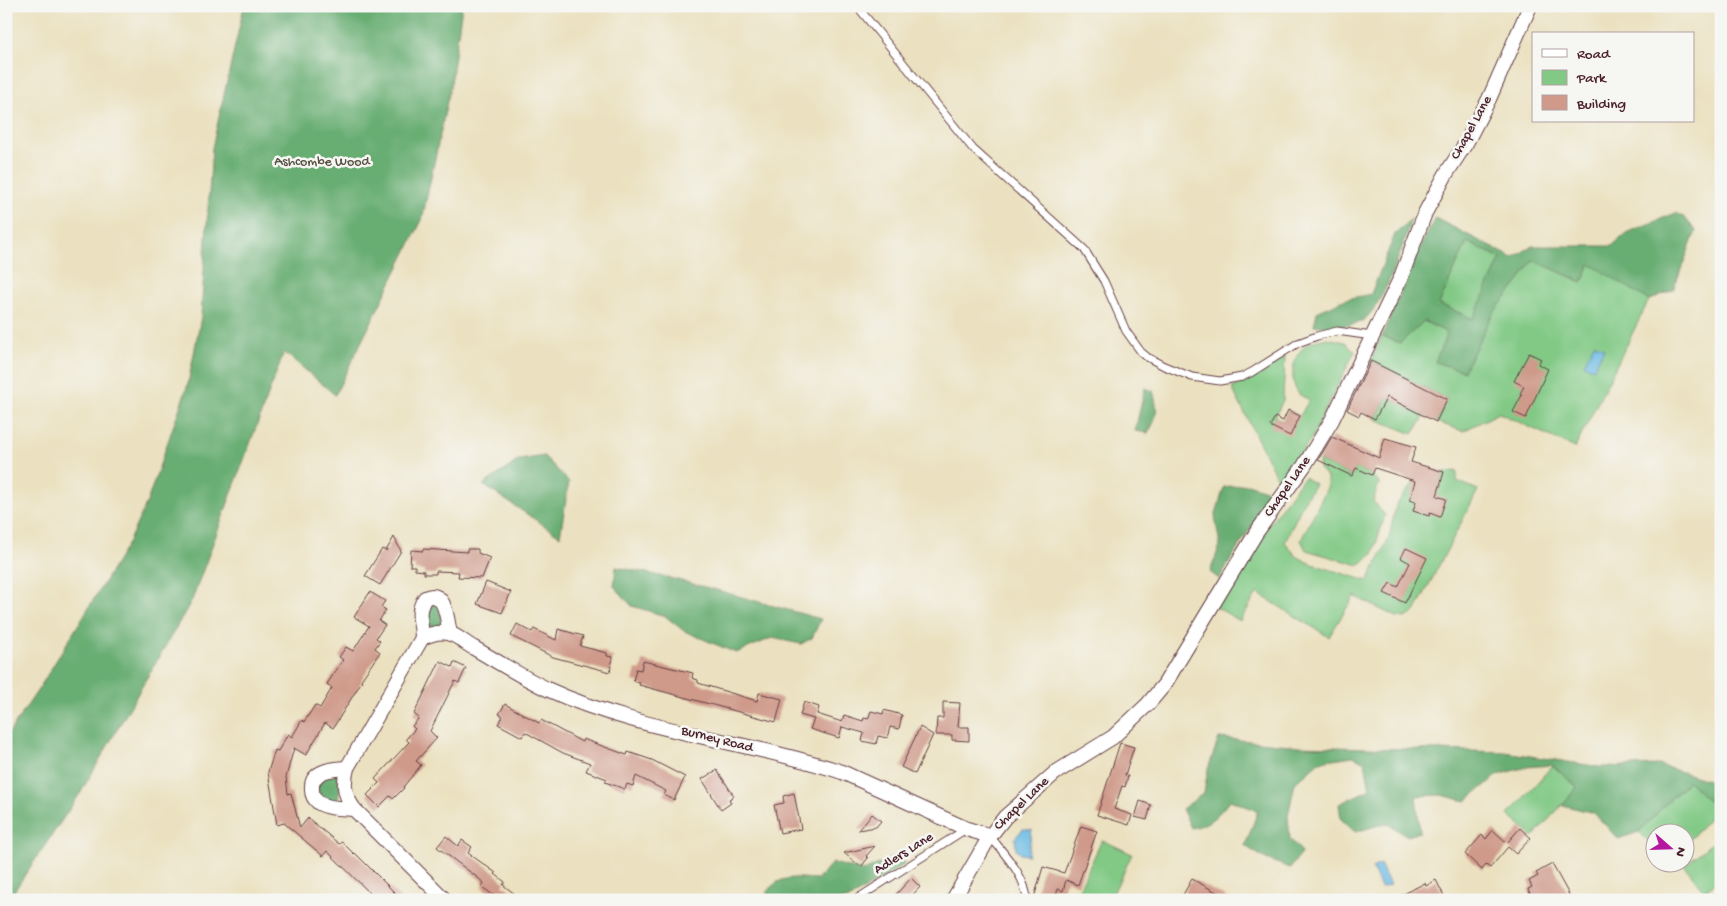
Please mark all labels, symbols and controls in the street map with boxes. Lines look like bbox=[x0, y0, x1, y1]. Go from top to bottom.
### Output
legend bbox=[1532, 32, 1694, 122]
text: Road bbox=[1577, 46, 1611, 64]
text: Park bbox=[1576, 70, 1607, 88]
street label: Chapel Lane bbox=[1448, 93, 1497, 163]
text: Building bbox=[1576, 96, 1626, 114]
park label: Ashcombe Wood bbox=[274, 154, 372, 171]
street label: Chapel Lane bbox=[1261, 453, 1316, 521]
street label: Burney Road bbox=[678, 723, 756, 758]
street label: Chapel Lane bbox=[991, 773, 1054, 834]
north arrow bbox=[1644, 824, 1694, 874]
street label: Adlers Lane bbox=[871, 829, 938, 879]
text: N bbox=[1670, 844, 1689, 859]

